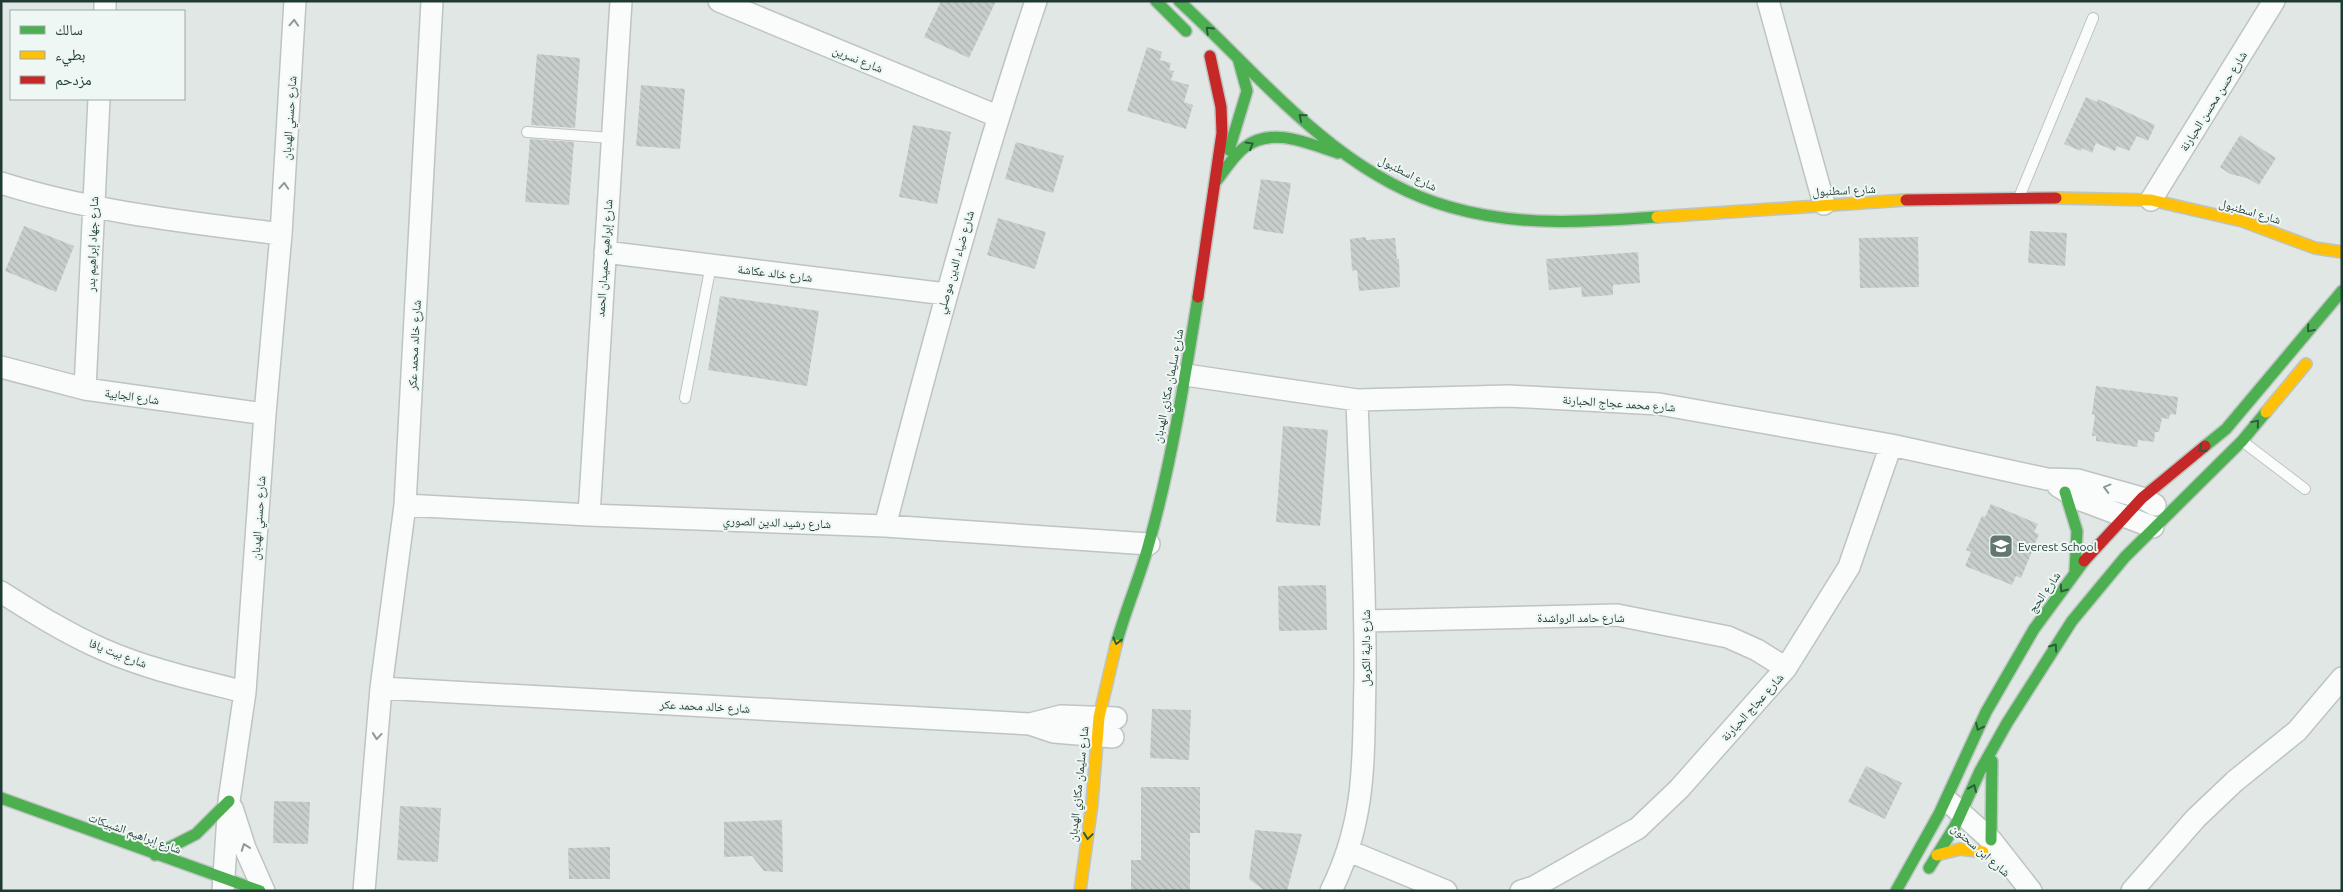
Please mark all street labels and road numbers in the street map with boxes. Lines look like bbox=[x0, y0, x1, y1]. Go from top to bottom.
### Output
street label: شارع نسرين bbox=[830, 43, 885, 77]
street label: شارع حسن محسن الحبارنة bbox=[2177, 49, 2251, 154]
street label: شارع حسني الهدبان bbox=[280, 75, 302, 161]
street label: شارع اسطنبول bbox=[1376, 153, 1439, 195]
street label: شارع اسطنبول bbox=[1812, 182, 1876, 200]
street label: شارع جهاد إبراهيم بدر bbox=[84, 196, 102, 293]
street label: شارع اسطنبول bbox=[2217, 196, 2282, 228]
street label: شارع إبراهيم حميدان الحمد bbox=[593, 198, 617, 318]
street label: شارع ضياء الدين موصلي bbox=[934, 209, 980, 316]
street label: شارع خالد عكاشة bbox=[737, 262, 813, 286]
street label: شارع خالد محمد عكر bbox=[405, 299, 425, 392]
street label: شارع سليمان مكازي الهدبان bbox=[1151, 328, 1189, 445]
street label: شارع الجابية bbox=[104, 386, 160, 408]
street label: شارع محمد عجاج الحبارنة bbox=[1562, 393, 1676, 415]
street label: شارع حسني الهدبان bbox=[249, 475, 271, 561]
street label: شارع رشيد الدين الصوري bbox=[723, 514, 831, 534]
street label: شارع الحج bbox=[2025, 569, 2064, 616]
street label: شارع دالية الكرمل bbox=[1359, 610, 1374, 686]
street label: شارع حامد الرواشدة bbox=[1537, 611, 1625, 626]
street label: شارع بيت يافا bbox=[86, 636, 149, 672]
street label: شارع عجاج الحبارنة bbox=[1718, 671, 1787, 745]
street label: شارع خالد محمد عكر bbox=[658, 697, 751, 717]
street label: شارع سليمان مكازي الهدبان bbox=[1065, 725, 1095, 843]
street label: شارع إبراهيم الشبيكات bbox=[86, 810, 183, 858]
street label: شارع ابن سحنون bbox=[1948, 821, 2013, 881]

